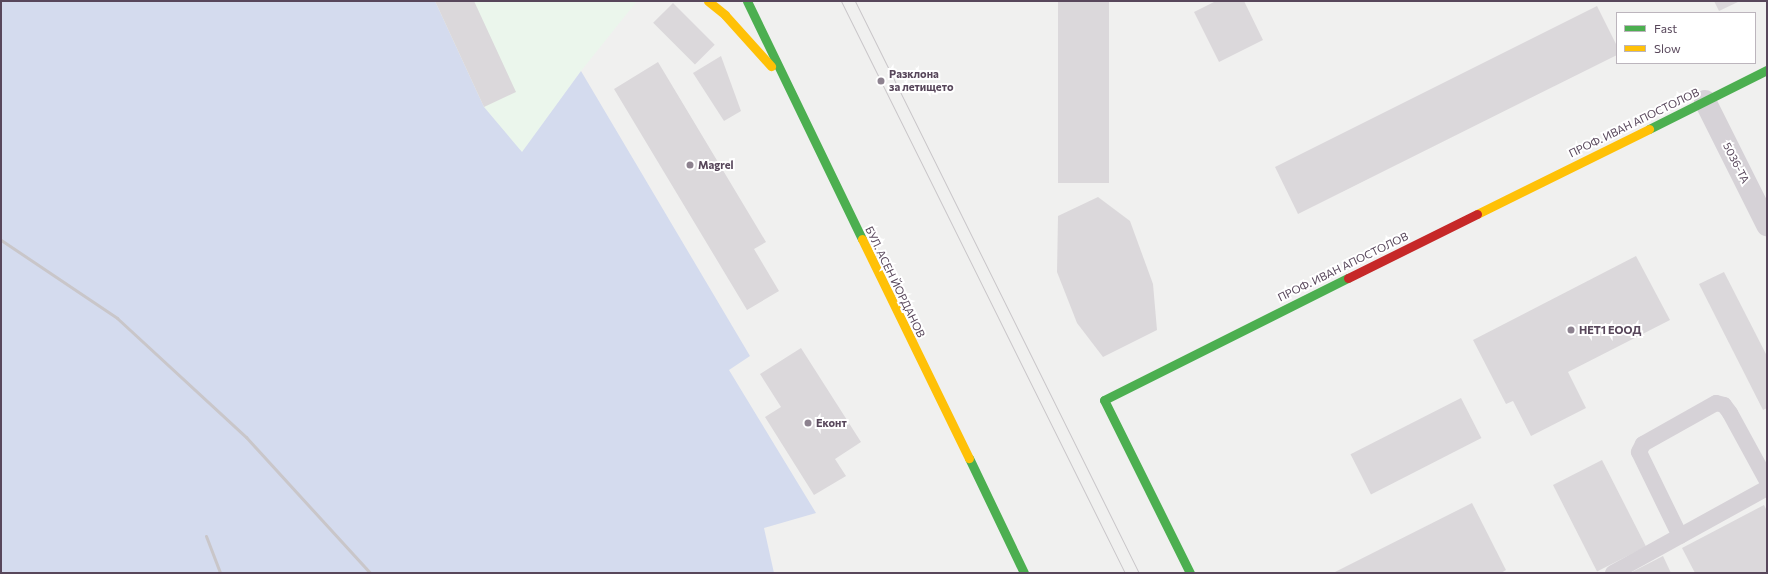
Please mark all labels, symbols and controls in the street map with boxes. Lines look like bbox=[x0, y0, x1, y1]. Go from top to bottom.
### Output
legend bbox=[1616, 12, 1756, 64]
text: Fast bbox=[1654, 21, 1677, 35]
text: Slow bbox=[1654, 41, 1681, 55]
place label: Разклона за летището bbox=[889, 68, 953, 94]
marker: Разклона за летището bbox=[876, 76, 886, 86]
street label: ПРОФ. ИВАН АПОСТОЛОВ bbox=[1567, 86, 1701, 160]
street label: 5036-ТА bbox=[1720, 140, 1752, 186]
place label: Magrel bbox=[698, 158, 734, 172]
marker: Magrel bbox=[685, 160, 695, 170]
street label: БУЛ. АСЕН ЙОРДАНОВ bbox=[862, 224, 928, 340]
street label: ПРОФ. ИВАН АПОСТОЛОВ bbox=[1276, 230, 1410, 304]
place label: НЕТ1 ЕООД bbox=[1579, 323, 1641, 337]
marker: НЕТ1 ЕООД bbox=[1566, 325, 1576, 335]
place label: Еконт bbox=[816, 416, 847, 430]
marker: Еконт bbox=[803, 418, 813, 428]

